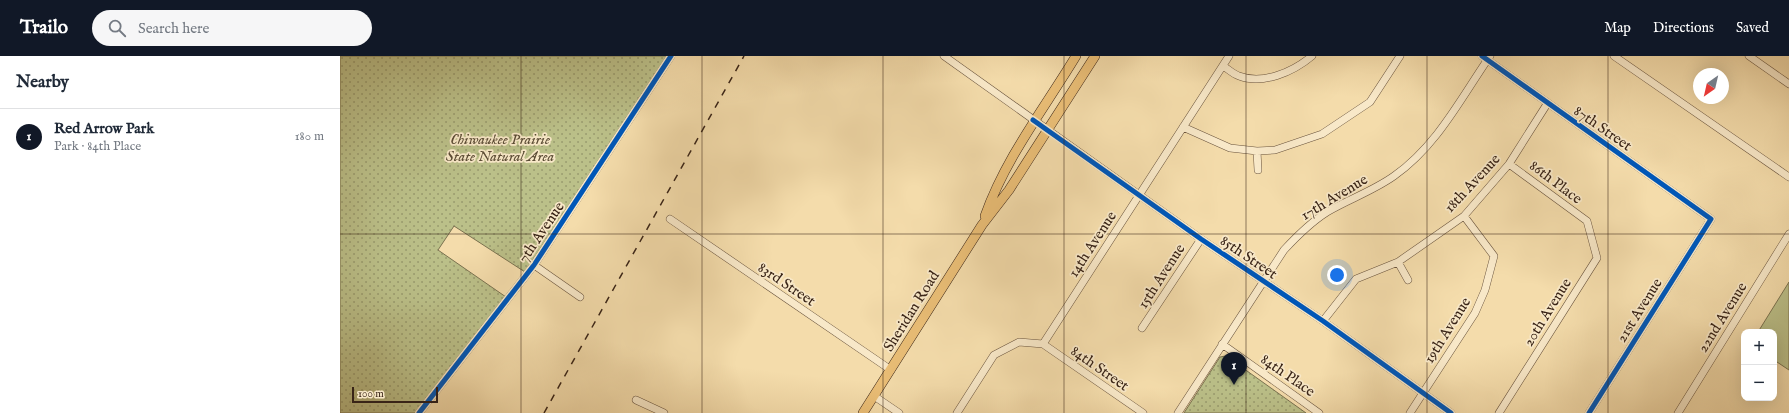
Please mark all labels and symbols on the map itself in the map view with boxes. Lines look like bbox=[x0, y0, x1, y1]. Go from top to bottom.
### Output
north arrow bbox=[1693, 68, 1729, 104]
street label: 87th Street bbox=[1570, 102, 1635, 155]
park label: Chiwaukee Prairie State Natural Area bbox=[446, 130, 554, 166]
street label: 18th Avenue bbox=[1440, 150, 1505, 217]
street label: 86th Place bbox=[1526, 156, 1586, 208]
street label: 17th Avenue bbox=[1297, 170, 1371, 225]
street label: 7th Avenue bbox=[514, 198, 569, 266]
street label: 14th Avenue bbox=[1064, 207, 1121, 281]
street label: 85th Street bbox=[1216, 231, 1281, 283]
street label: 15th Avenue bbox=[1134, 240, 1189, 312]
street label: 83rd Street bbox=[754, 258, 819, 311]
your location bbox=[1327, 265, 1347, 285]
street label: Sheridan Road bbox=[879, 267, 944, 355]
street label: 20th Avenue bbox=[1519, 275, 1576, 350]
street label: 21st Avenue bbox=[1612, 275, 1667, 346]
street label: 22nd Avenue bbox=[1693, 279, 1752, 356]
street label: 19th Avenue bbox=[1420, 294, 1475, 367]
street label: 84th Street bbox=[1067, 341, 1133, 395]
street label: 84th Place bbox=[1257, 350, 1319, 401]
pin: 1 bbox=[1221, 352, 1247, 385]
scale bar bbox=[352, 385, 438, 404]

